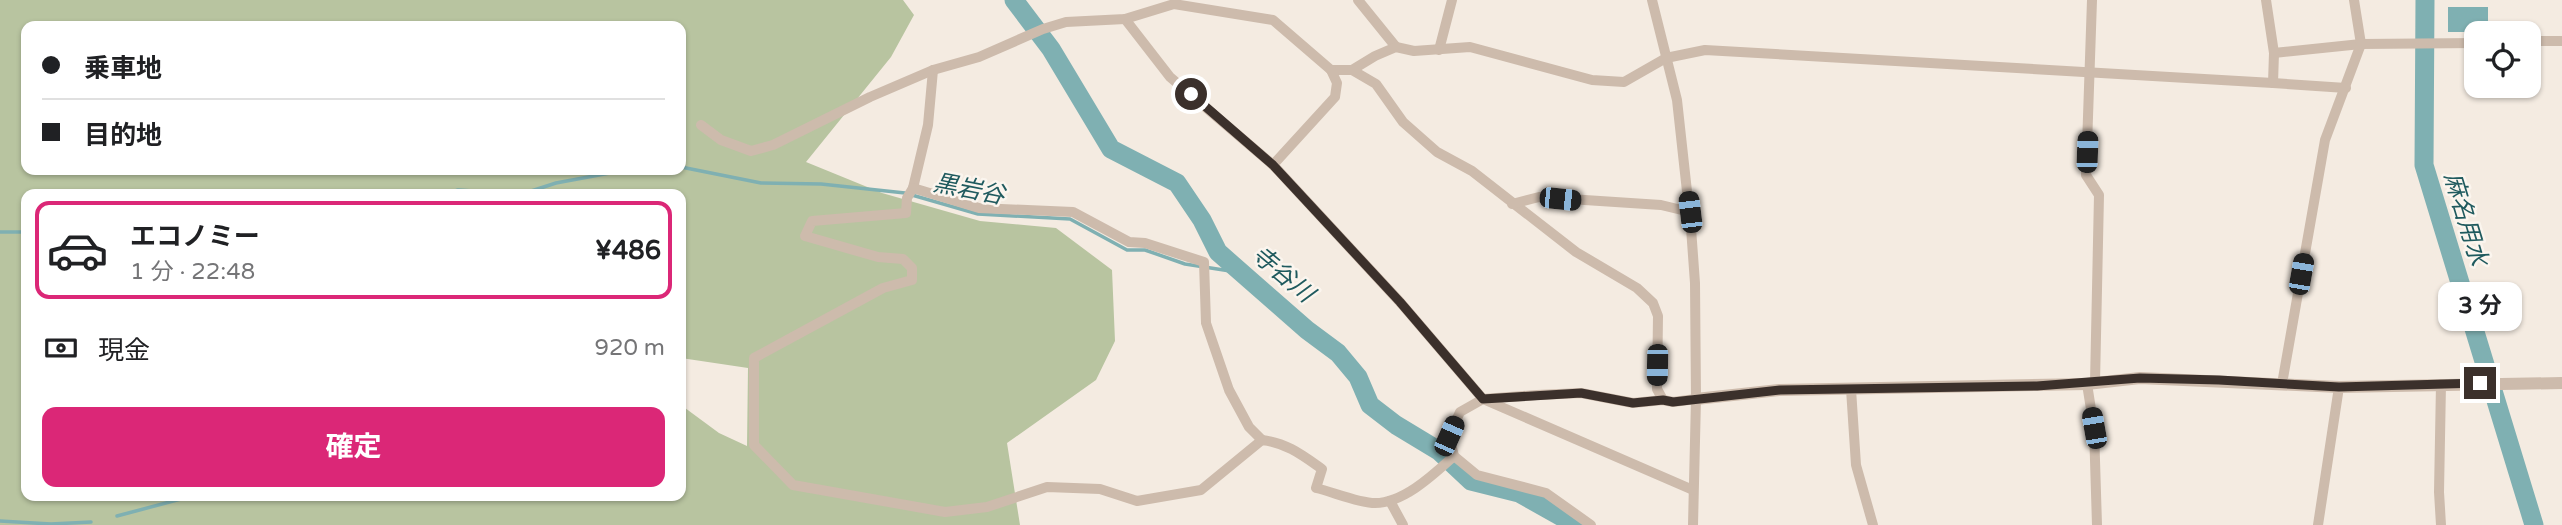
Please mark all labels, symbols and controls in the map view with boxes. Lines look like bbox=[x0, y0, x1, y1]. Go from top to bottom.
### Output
map controls bbox=[2464, 21, 2541, 98]
button: locate bbox=[2464, 21, 2541, 98]
text: 乗車地 bbox=[84, 53, 162, 84]
route start bbox=[1175, 78, 1207, 110]
text: 目的地 bbox=[84, 120, 162, 151]
car bbox=[2076, 131, 2099, 173]
water label: 黒岩谷 bbox=[931, 168, 1009, 211]
water label: 麻名用水 bbox=[2438, 169, 2494, 272]
car bbox=[1539, 186, 1582, 212]
car bbox=[1678, 190, 1703, 234]
icon: car bbox=[46, 219, 109, 282]
text: エコノミー bbox=[130, 221, 260, 252]
text: ¥486 bbox=[595, 235, 661, 266]
water label: 寺谷川 bbox=[1246, 240, 1322, 311]
car bbox=[2288, 251, 2315, 297]
text: 1 分 · 22:48 bbox=[130, 258, 255, 286]
callout: 3 分 bbox=[2438, 282, 2522, 330]
text: 3 分 bbox=[2458, 292, 2502, 320]
icon: cash bbox=[42, 329, 80, 367]
text: 920 m bbox=[595, 334, 665, 362]
text: 現金 bbox=[98, 335, 150, 366]
car bbox=[1647, 344, 1668, 386]
route end bbox=[2464, 367, 2496, 399]
car bbox=[2081, 405, 2108, 451]
button: 確定 bbox=[42, 407, 665, 487]
car bbox=[1431, 413, 1468, 459]

